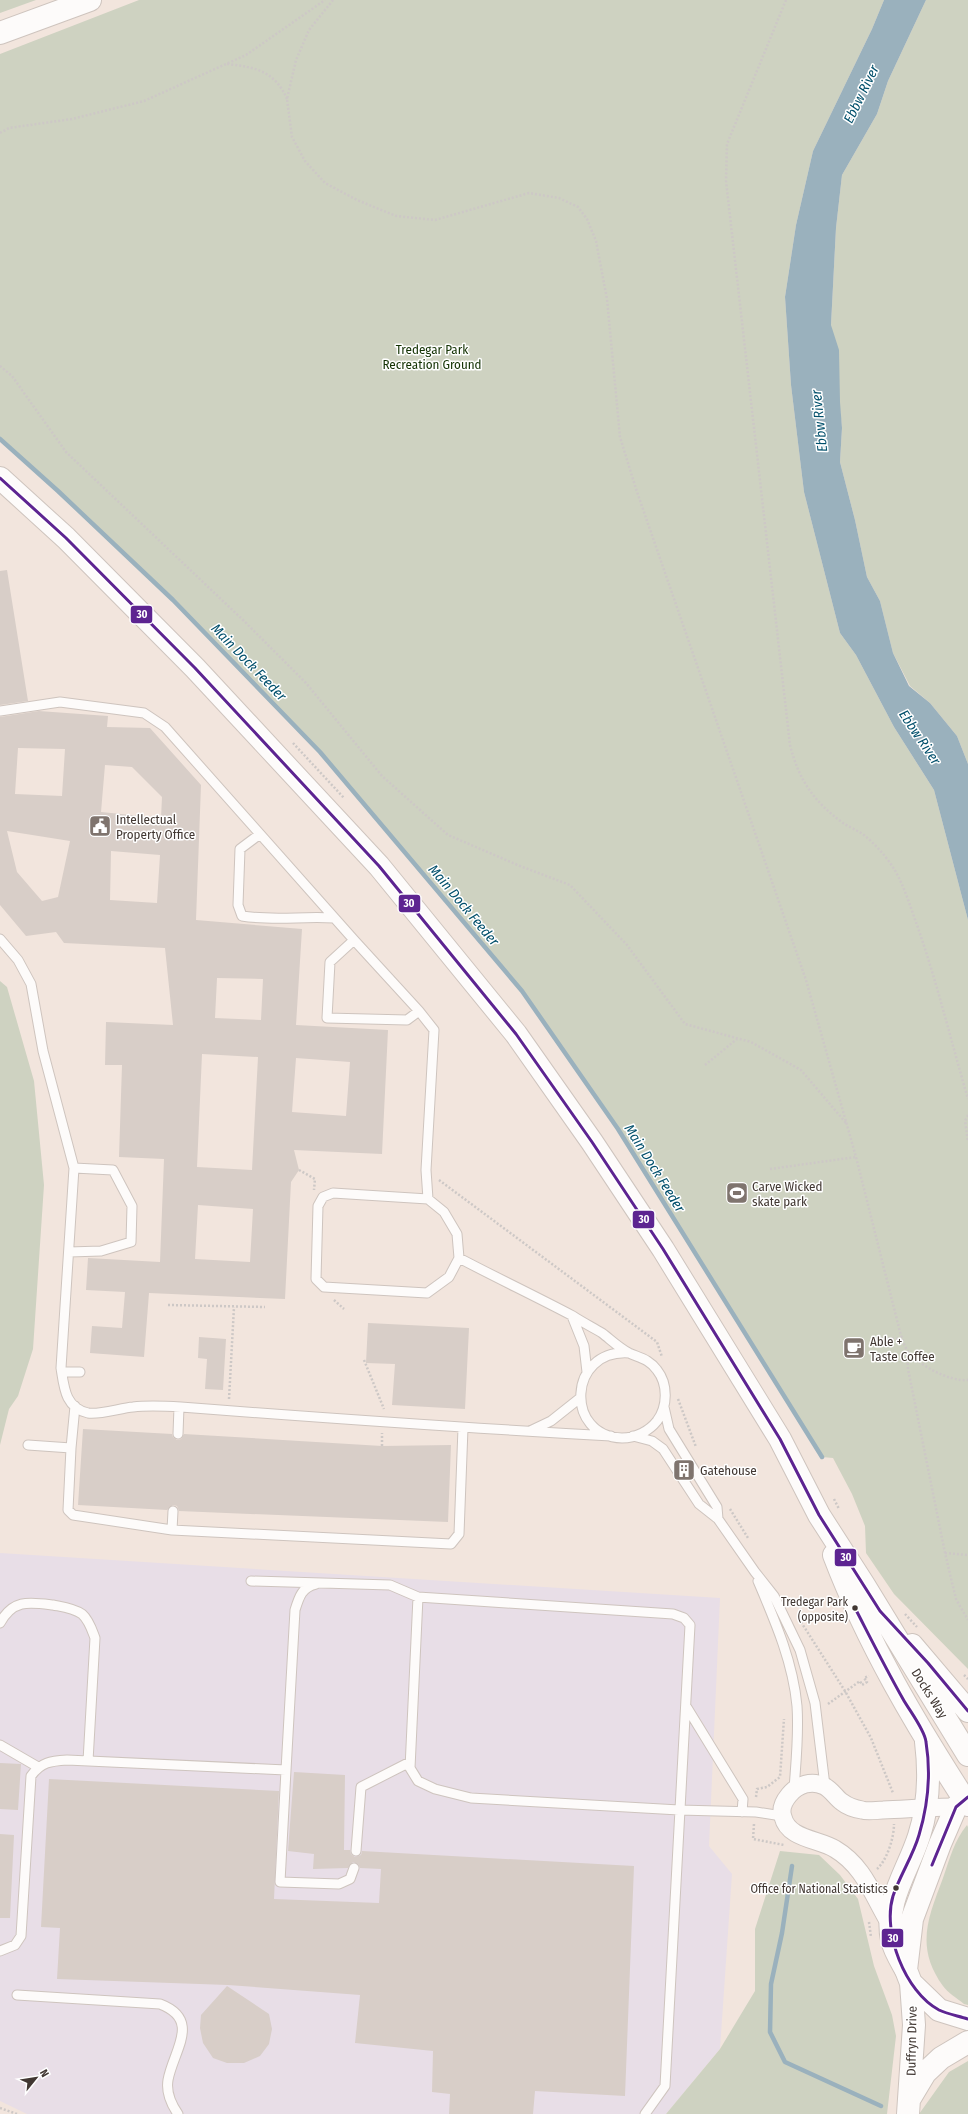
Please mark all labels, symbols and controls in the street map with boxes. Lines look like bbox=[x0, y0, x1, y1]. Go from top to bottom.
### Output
water label: Ebbw River bbox=[840, 61, 883, 126]
park label: Tredegar Park Recreation Ground bbox=[382, 342, 482, 372]
water label: Ebbw River bbox=[808, 388, 831, 453]
line badge: 30 bbox=[130, 605, 153, 624]
text: 30 bbox=[135, 608, 148, 621]
water label: Main Dock Feeder bbox=[208, 620, 290, 705]
water label: Ebbw River bbox=[895, 707, 945, 769]
place label: Intellectual Property Office bbox=[116, 812, 195, 842]
public building icon: Intellectual Property Office bbox=[87, 813, 113, 839]
water label: Main Dock Feeder bbox=[425, 861, 503, 950]
line badge: 30 bbox=[398, 894, 421, 913]
text: 30 bbox=[402, 897, 415, 910]
water label: Main Dock Feeder bbox=[621, 1121, 689, 1216]
place label: Carve Wicked skate park bbox=[752, 1179, 823, 1209]
sports icon: Carve Wicked skate park bbox=[724, 1180, 750, 1206]
line badge: 30 bbox=[632, 1210, 655, 1229]
text: 30 bbox=[637, 1213, 650, 1226]
place label: Able + Taste Coffee bbox=[870, 1334, 935, 1364]
cafe icon: Able + Taste Coffee bbox=[841, 1335, 867, 1361]
building icon: Gatehouse bbox=[671, 1457, 697, 1483]
place label: Gatehouse bbox=[700, 1463, 757, 1478]
line badge: 30 bbox=[834, 1548, 857, 1567]
text: 30 bbox=[839, 1551, 852, 1564]
place label: Tredegar Park (opposite) bbox=[781, 1595, 848, 1624]
marker: Tredegar Park (opposite) bbox=[850, 1603, 860, 1613]
street label: Docks Way bbox=[908, 1666, 951, 1721]
place label: Office for National Statistics bbox=[751, 1882, 888, 1896]
marker: Office for National Statistics bbox=[891, 1883, 901, 1893]
line badge: 30 bbox=[881, 1928, 904, 1948]
text: 30 bbox=[886, 1932, 899, 1945]
street label: Duffryn Drive bbox=[903, 2006, 920, 2076]
north arrow bbox=[16, 2058, 56, 2098]
text: N bbox=[37, 2067, 52, 2079]

